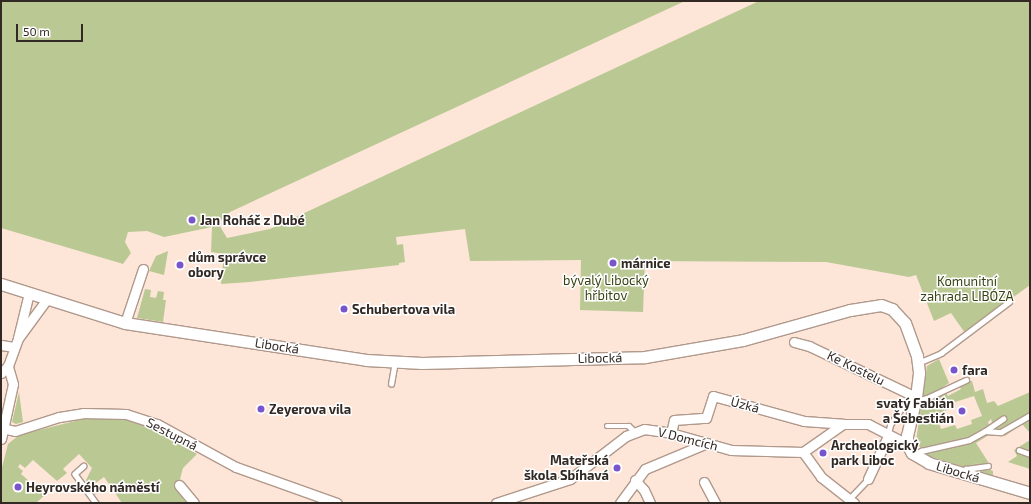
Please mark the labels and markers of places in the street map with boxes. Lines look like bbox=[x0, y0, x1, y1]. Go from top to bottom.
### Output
place label: Jan Roháč z Dubé bbox=[200, 212, 305, 228]
marker: Jan Roháč z Dubé bbox=[187, 215, 197, 225]
place label: dům správce obory bbox=[188, 250, 266, 281]
place label: márnice bbox=[621, 255, 671, 271]
marker: márnice bbox=[608, 258, 618, 268]
marker: dům správce obory bbox=[175, 260, 185, 270]
place label: Schubertova vila bbox=[352, 301, 455, 317]
marker: Schubertova vila bbox=[339, 304, 349, 314]
place label: fara bbox=[962, 362, 988, 378]
marker: fara bbox=[949, 365, 959, 375]
place label: svatý Fabián a Šebestián bbox=[876, 396, 954, 427]
place label: Zeyerova vila bbox=[269, 401, 352, 417]
marker: Zeyerova vila bbox=[256, 404, 266, 414]
marker: svatý Fabián a Šebestián bbox=[957, 406, 967, 416]
place label: Archeologický park Liboc bbox=[831, 438, 919, 469]
marker: Archeologický park Liboc bbox=[818, 448, 828, 458]
place label: Mateřská škola Sbíhavá bbox=[524, 453, 609, 484]
marker: Mateřská škola Sbíhavá bbox=[612, 463, 622, 473]
place label: Heyrovského náměstí bbox=[26, 479, 159, 495]
marker: Heyrovského náměstí bbox=[13, 482, 23, 492]

